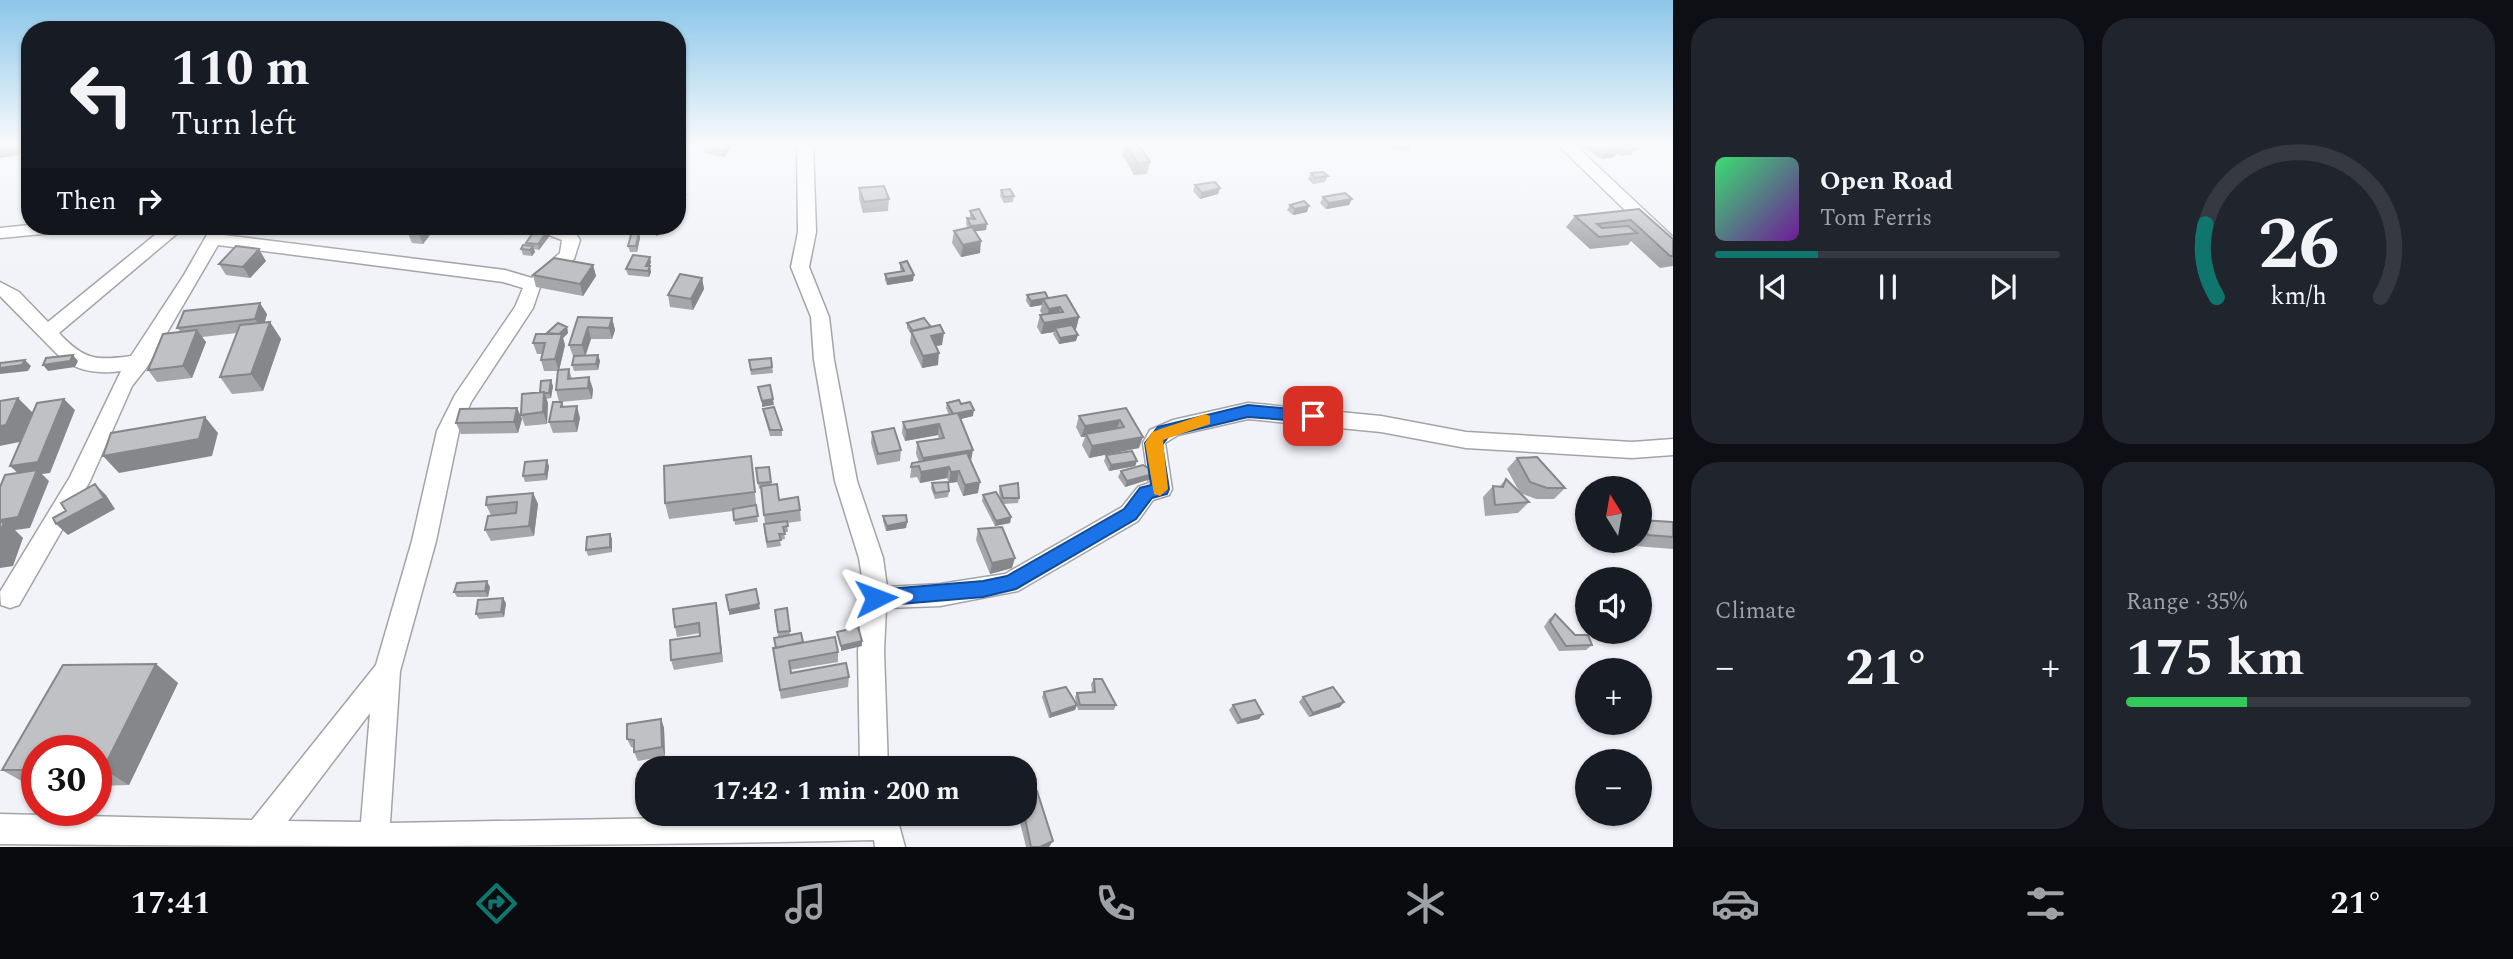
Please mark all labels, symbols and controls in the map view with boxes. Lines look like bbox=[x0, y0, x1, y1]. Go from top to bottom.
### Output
text: 110 m bbox=[171, 32, 310, 107]
icon: left bbox=[56, 49, 147, 140]
text: Turn left bbox=[171, 100, 297, 149]
text: Open Road bbox=[1820, 161, 1953, 201]
text: Then bbox=[56, 181, 116, 221]
icon: right bbox=[130, 182, 168, 220]
text: 26 bbox=[2258, 191, 2339, 302]
text: Tom Ferris bbox=[1820, 201, 1932, 236]
icon: previous bbox=[1754, 268, 1792, 306]
icon: pause bbox=[1869, 268, 1907, 306]
icon: next bbox=[1984, 268, 2022, 306]
text: km/h bbox=[2270, 278, 2327, 316]
pin bbox=[1283, 386, 1343, 446]
icon: arrive bbox=[1294, 397, 1332, 435]
north arrow bbox=[1575, 476, 1652, 553]
map controls bbox=[1575, 476, 1652, 826]
position arrow bbox=[839, 561, 913, 635]
button: sound bbox=[1575, 567, 1652, 644]
text: Range · 35% bbox=[2126, 585, 2247, 620]
text: Climate bbox=[1715, 594, 1796, 629]
text: 175 km bbox=[2126, 619, 2305, 698]
text: 21° bbox=[1845, 629, 1930, 708]
text: − bbox=[1715, 639, 1734, 697]
text: + bbox=[2041, 639, 2060, 697]
button: + bbox=[1575, 658, 1652, 735]
speed limit sign: 30 bbox=[21, 735, 112, 826]
button: − bbox=[1575, 749, 1652, 826]
text: 17:42 · 1 min · 200 m bbox=[712, 771, 960, 811]
text: 17:41 bbox=[130, 879, 211, 928]
icon: directions bbox=[472, 879, 521, 928]
icon: music bbox=[781, 879, 830, 928]
icon: phone bbox=[1091, 879, 1140, 928]
icon: climate bbox=[1401, 879, 1450, 928]
icon: car bbox=[1711, 879, 1760, 928]
icon: filters bbox=[2021, 879, 2070, 928]
text: 21° bbox=[2331, 879, 2383, 928]

